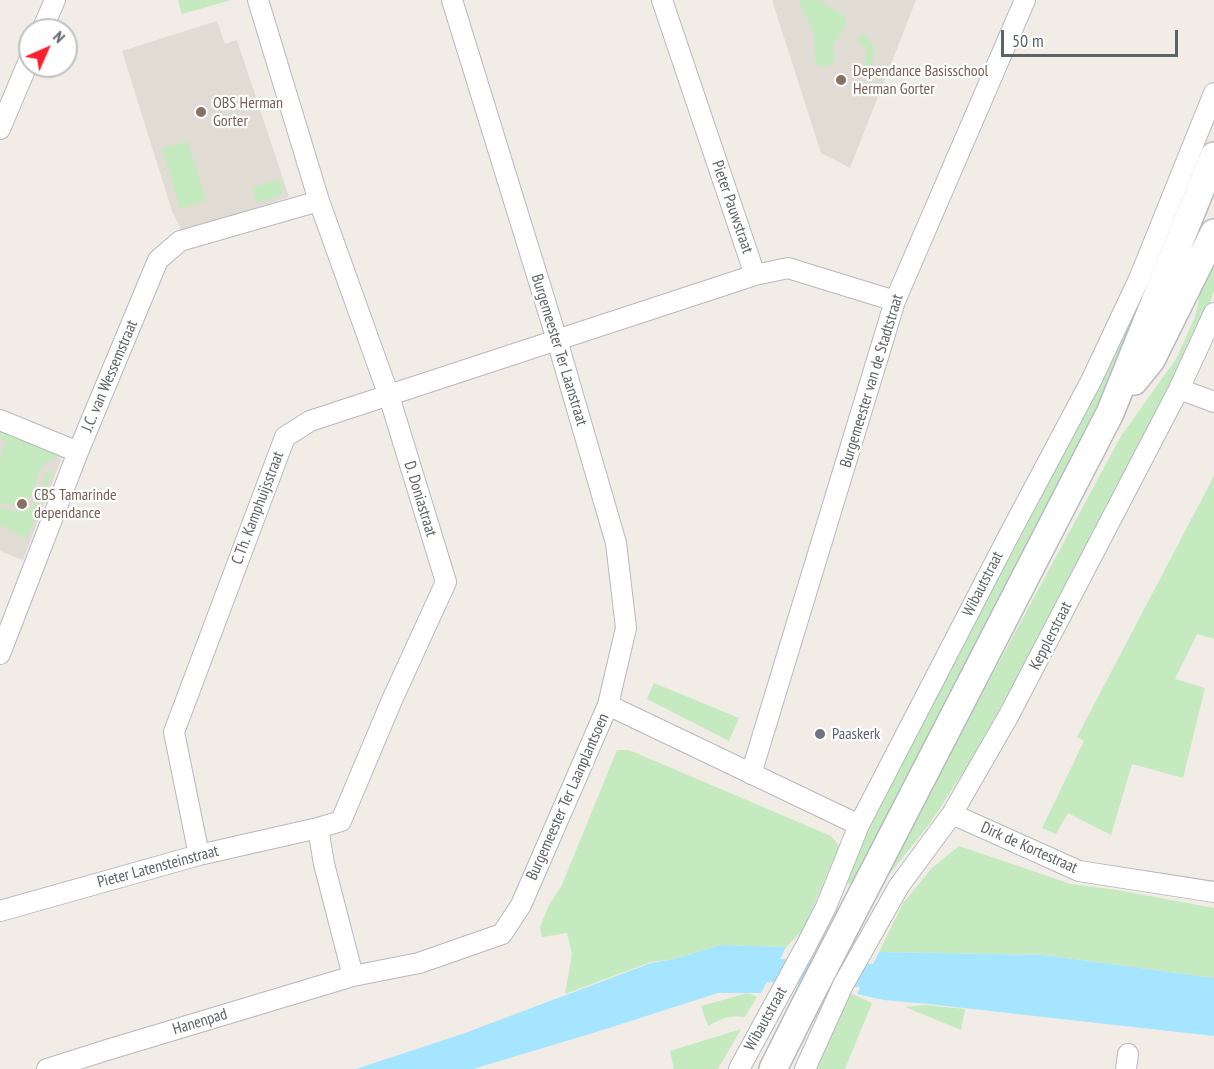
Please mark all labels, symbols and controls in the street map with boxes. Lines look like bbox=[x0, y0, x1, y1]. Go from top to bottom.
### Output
north arrow bbox=[18, 18, 78, 78]
scale bar bbox=[1004, 18, 1181, 56]
text: N bbox=[49, 27, 69, 47]
text: 50 m bbox=[1012, 29, 1044, 52]
place label: Dependance Basisschool Herman Gorter bbox=[853, 61, 988, 99]
marker: Dependance Basisschool Herman Gorter bbox=[834, 73, 848, 87]
place label: OBS Herman Gorter bbox=[213, 93, 283, 131]
marker: OBS Herman Gorter bbox=[194, 105, 208, 119]
street label: Pieter Pauwstraat bbox=[707, 158, 757, 256]
street label: Burgemeester Ter Laanstraat bbox=[527, 272, 591, 428]
street label: Burgemeester van de Stadtstraat bbox=[836, 292, 908, 470]
street label: J.C. van Wessemstraat bbox=[78, 317, 142, 435]
street label: C.Th. Kamphuijsstraat bbox=[228, 449, 288, 567]
street label: D. Doniastraat bbox=[399, 459, 441, 539]
place label: CBS Tamarinde dependance bbox=[34, 485, 117, 523]
marker: CBS Tamarinde dependance bbox=[15, 497, 29, 511]
street label: Wibautstraat bbox=[958, 548, 1008, 620]
street label: Kepplerstraat bbox=[1026, 599, 1076, 673]
street label: Burgemeester Ter Laanplantsoen bbox=[523, 711, 613, 883]
place label: Paaskerk bbox=[832, 724, 880, 744]
marker: Paaskerk bbox=[813, 727, 827, 741]
street label: Dirk de Kortestraat bbox=[978, 818, 1080, 878]
street label: Pieter Latensteinstraat bbox=[95, 842, 221, 892]
street label: Wibautstraat bbox=[741, 984, 791, 1054]
street label: Hanenpad bbox=[170, 1005, 230, 1039]

